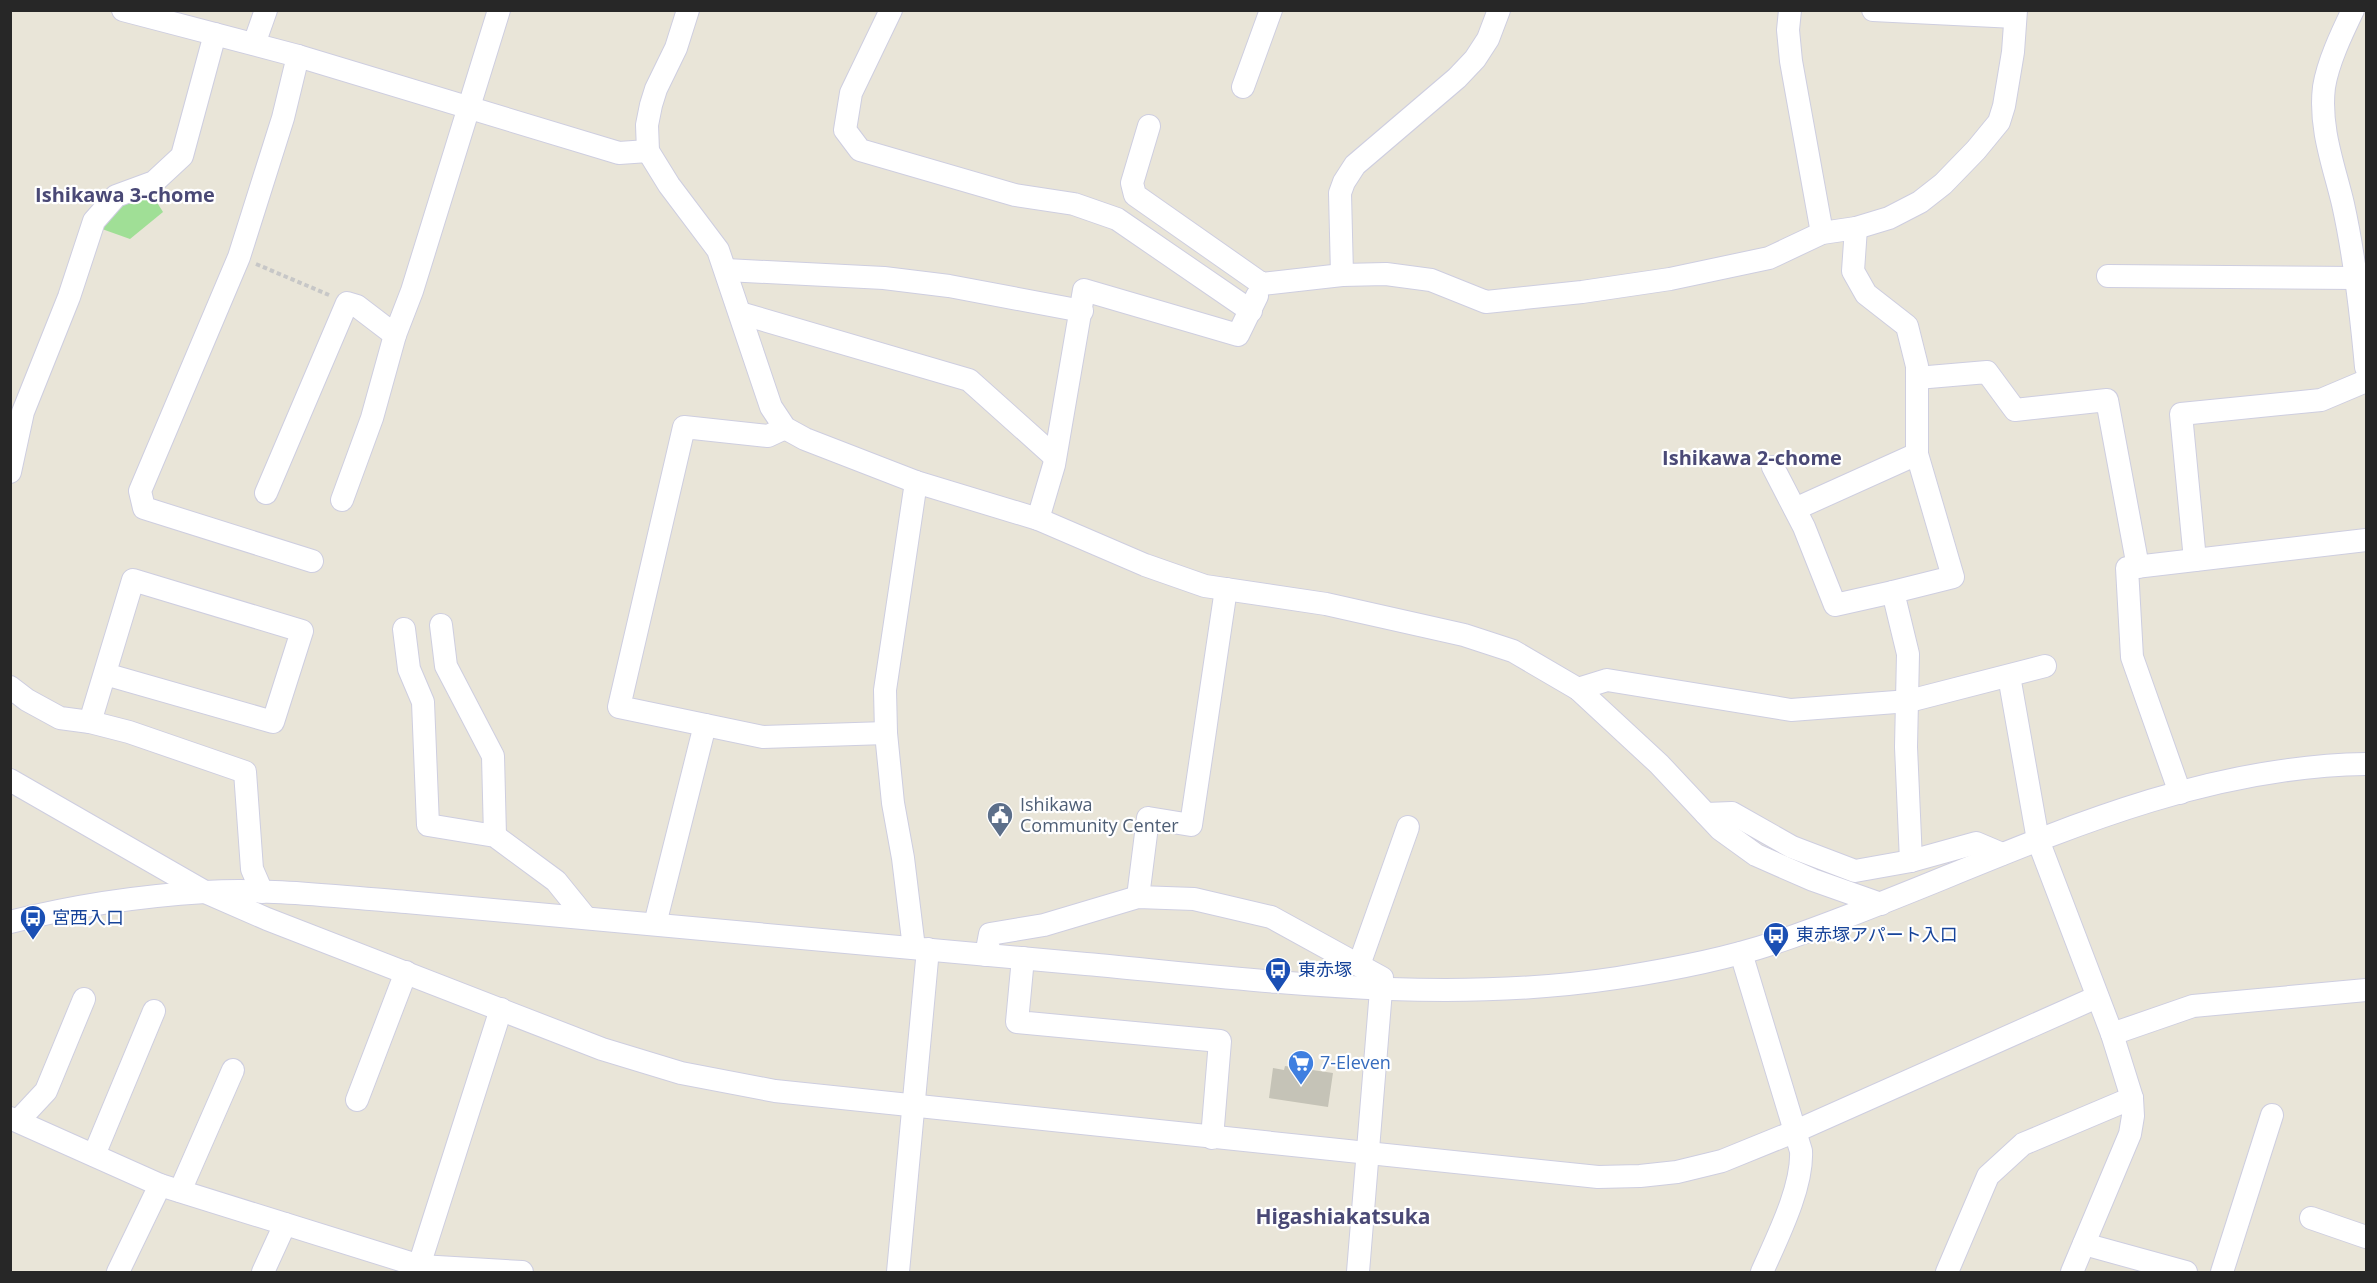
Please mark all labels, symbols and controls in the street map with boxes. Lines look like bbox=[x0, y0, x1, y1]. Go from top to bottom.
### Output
district label: Ishikawa 3-chome bbox=[35, 181, 215, 208]
district label: Ishikawa 2-chome bbox=[1662, 444, 1842, 471]
place label: Ishikawa Community Center bbox=[1020, 792, 1179, 837]
public building icon: Ishikawa Community Center bbox=[985, 800, 1015, 838]
bus stop icon: 宮西入口 bbox=[18, 903, 48, 941]
place label: 宮西入口 bbox=[52, 905, 124, 929]
bus stop icon: 東赤塚アパート入口 bbox=[1761, 920, 1791, 958]
place label: 東赤塚アパート入口 bbox=[1796, 922, 1958, 946]
bus stop icon: 東赤塚 bbox=[1263, 955, 1293, 993]
place label: 東赤塚 bbox=[1298, 957, 1352, 981]
supermarket icon: 7-Eleven bbox=[1286, 1048, 1316, 1086]
place label: 7-Eleven bbox=[1320, 1050, 1391, 1074]
district label: Higashiakatsuka bbox=[1255, 1202, 1431, 1230]

